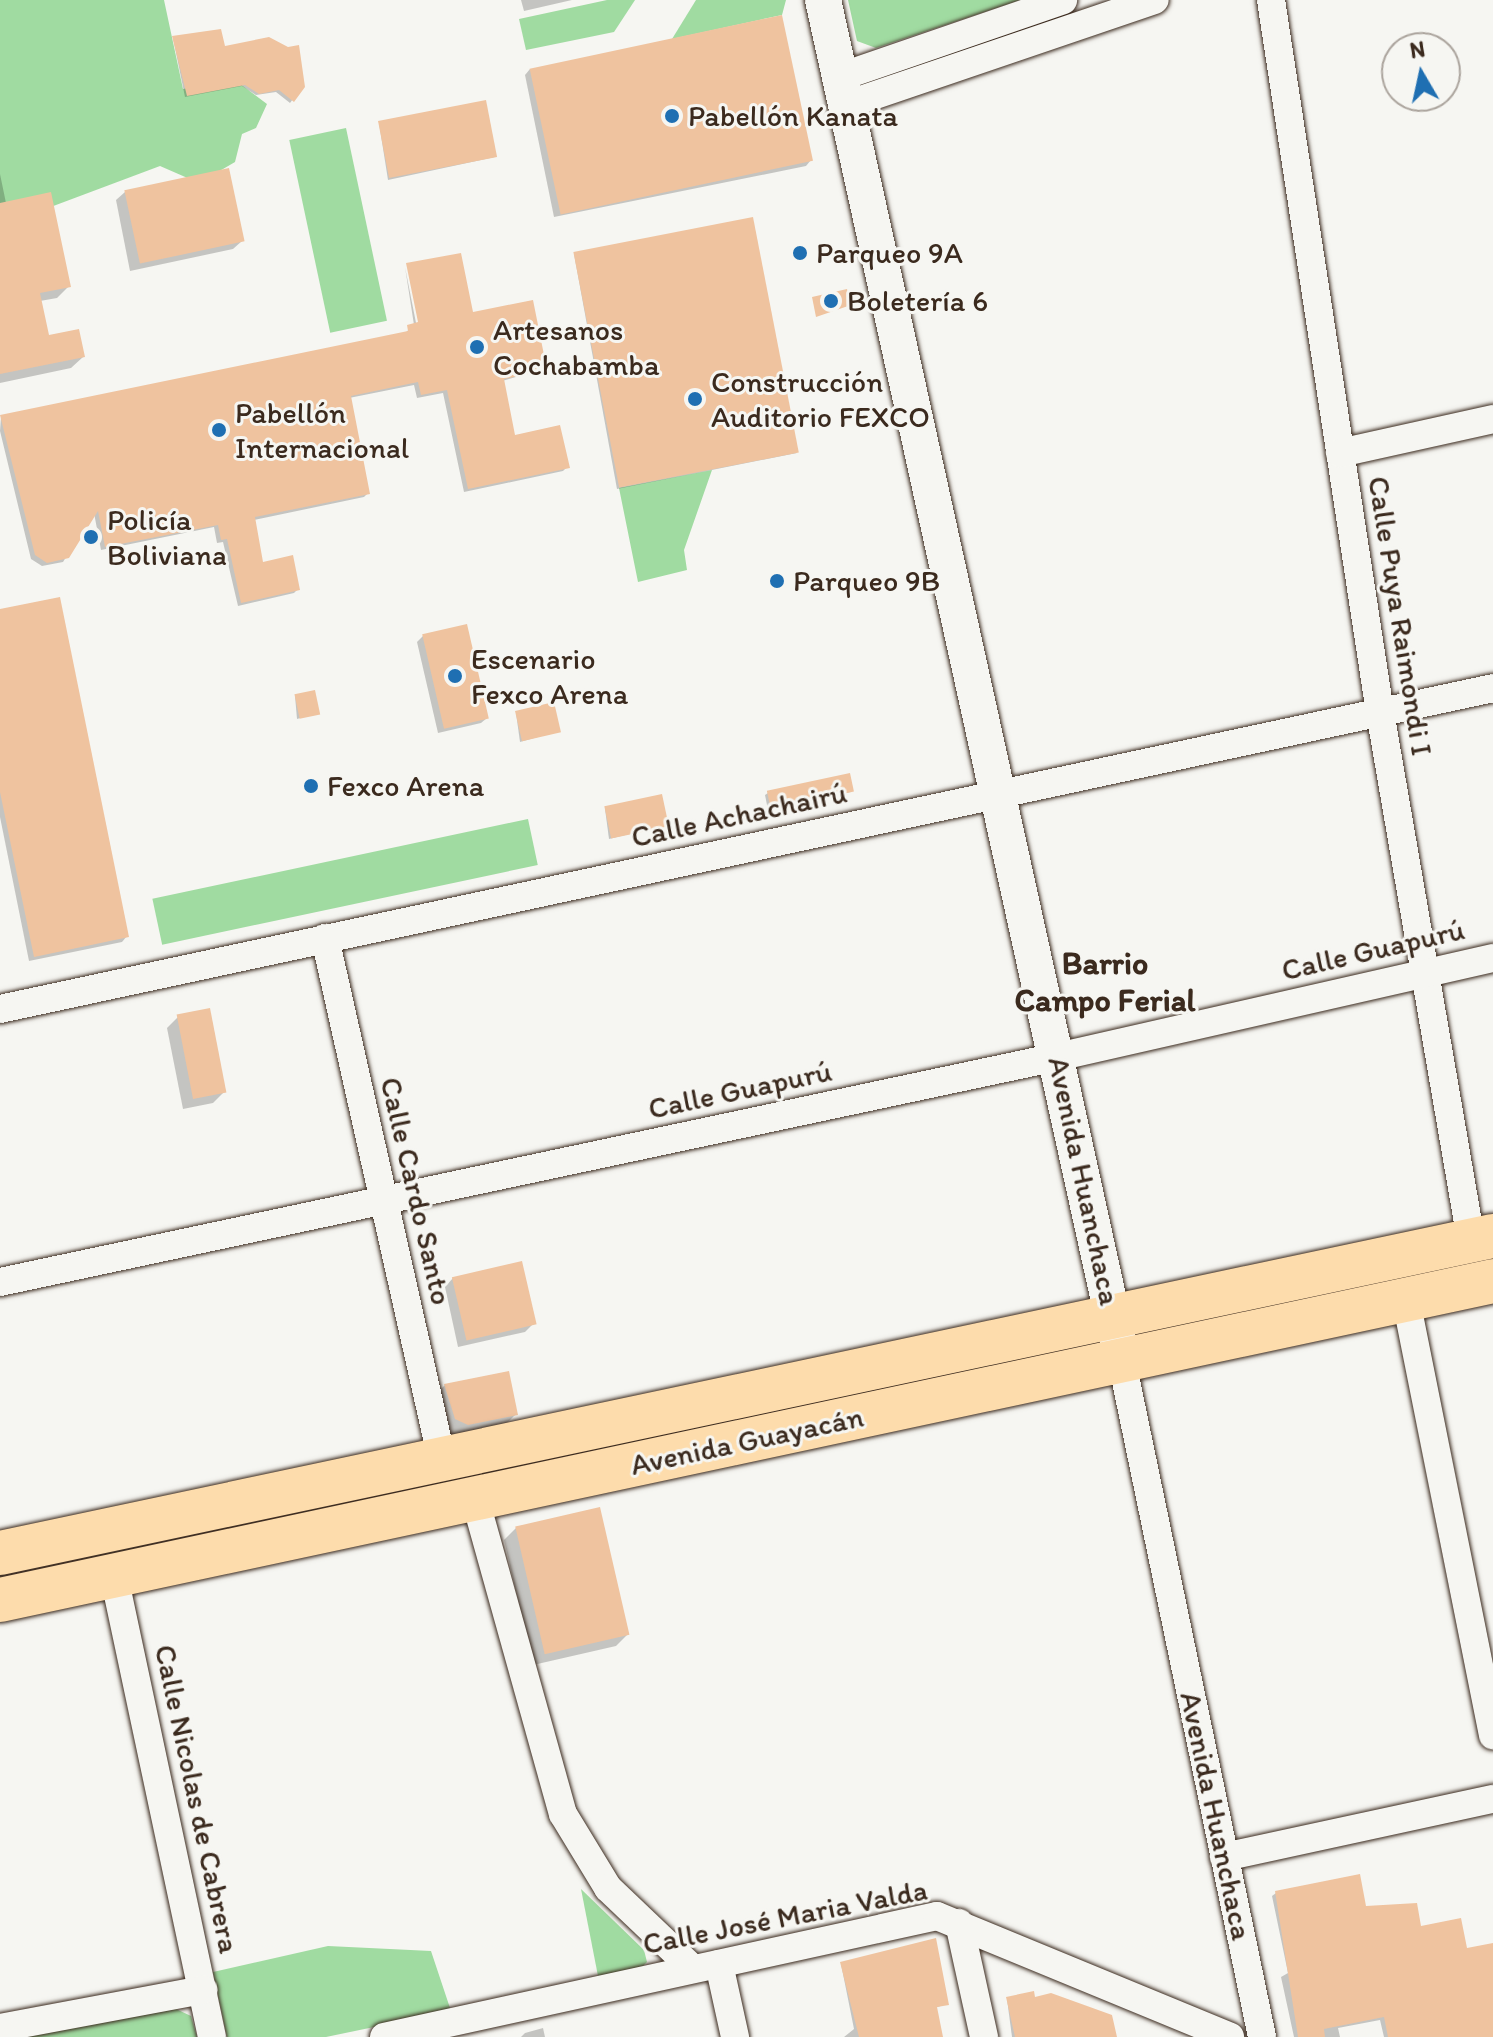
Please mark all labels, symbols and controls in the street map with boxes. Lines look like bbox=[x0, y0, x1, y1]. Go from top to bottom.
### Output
north arrow bbox=[1381, 32, 1461, 112]
text: N bbox=[1408, 35, 1427, 64]
place label: Pabellón Kanata bbox=[688, 98, 899, 134]
marker: Pabellón Kanata bbox=[663, 107, 681, 125]
place label: Parqueo 9A bbox=[816, 235, 963, 271]
marker: Parqueo 9A bbox=[791, 244, 809, 262]
place label: Boletería 6 bbox=[847, 283, 988, 319]
marker: Boletería 6 bbox=[822, 292, 840, 310]
place label: Artesanos Cochabamba bbox=[493, 312, 660, 382]
marker: Artesanos Cochabamba bbox=[468, 338, 486, 356]
place label: Construcción Auditorio FEXCO bbox=[711, 364, 930, 434]
marker: Construcción Auditorio FEXCO bbox=[686, 390, 704, 408]
place label: Pabellón Internacional bbox=[235, 395, 409, 466]
marker: Pabellón Internacional bbox=[210, 421, 228, 439]
street label: Calle Puya Raimondi I bbox=[1360, 474, 1440, 758]
place label: Policía Boliviana bbox=[107, 502, 227, 572]
marker: Policía Boliviana bbox=[82, 528, 100, 546]
place label: Parqueo 9B bbox=[793, 563, 940, 599]
marker: Parqueo 9B bbox=[768, 572, 786, 590]
place label: Escenario Fexco Arena bbox=[471, 641, 626, 712]
marker: Escenario Fexco Arena bbox=[446, 667, 464, 685]
place label: Fexco Arena bbox=[327, 768, 482, 804]
street label: Calle Achachairú bbox=[629, 775, 849, 855]
marker: Fexco Arena bbox=[302, 777, 320, 795]
street label: Calle Guapurú bbox=[1279, 912, 1467, 988]
district label: Barrio Campo Ferial bbox=[1015, 945, 1195, 1020]
street label: Calle Guapurú bbox=[646, 1053, 834, 1127]
street label: Avenida Huanchaca bbox=[1040, 1053, 1128, 1309]
street label: Calle Cardo Santo bbox=[372, 1073, 460, 1309]
street label: Avenida Guayacán bbox=[627, 1399, 867, 1483]
street label: Calle Nicolas de Cabrera bbox=[147, 1641, 247, 1957]
street label: Avenida Huanchaca bbox=[1172, 1688, 1260, 1944]
street label: Calle José Maria Valda bbox=[640, 1872, 930, 1962]

